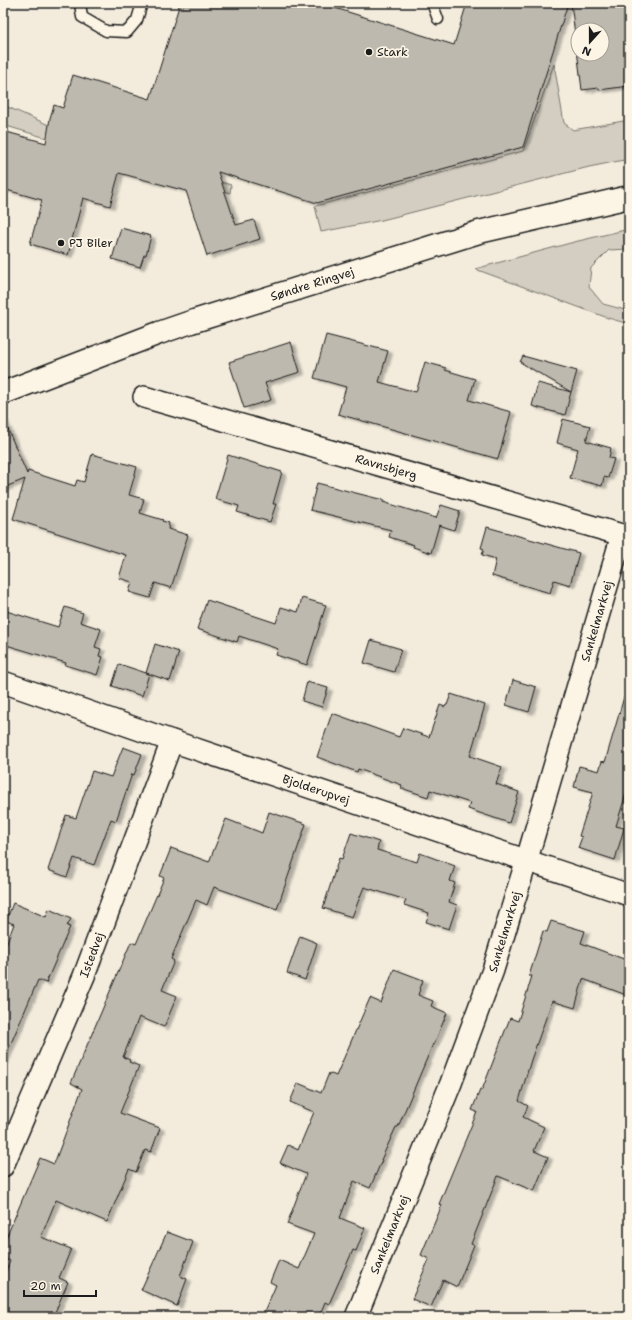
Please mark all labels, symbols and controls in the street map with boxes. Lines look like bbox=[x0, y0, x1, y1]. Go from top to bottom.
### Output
north arrow bbox=[570, 22, 610, 62]
text: N bbox=[580, 42, 593, 59]
place label: Stark bbox=[377, 44, 408, 60]
marker: Stark bbox=[364, 47, 374, 57]
place label: PJ Biler bbox=[69, 235, 113, 251]
marker: PJ Biler bbox=[56, 238, 66, 248]
street label: Søndre Ringvej bbox=[268, 264, 356, 305]
street label: Ravnsbjerg bbox=[353, 450, 419, 483]
street label: Sankelmarkvej bbox=[577, 579, 616, 664]
street label: Bjolderupvej bbox=[280, 771, 352, 808]
street label: Sankelmarkvej bbox=[485, 889, 525, 974]
street label: Istedvej bbox=[76, 930, 108, 980]
street label: Sankelmarkvej bbox=[366, 1193, 413, 1276]
scale bar bbox=[24, 1272, 96, 1298]
text: 20 m bbox=[30, 1278, 61, 1294]

